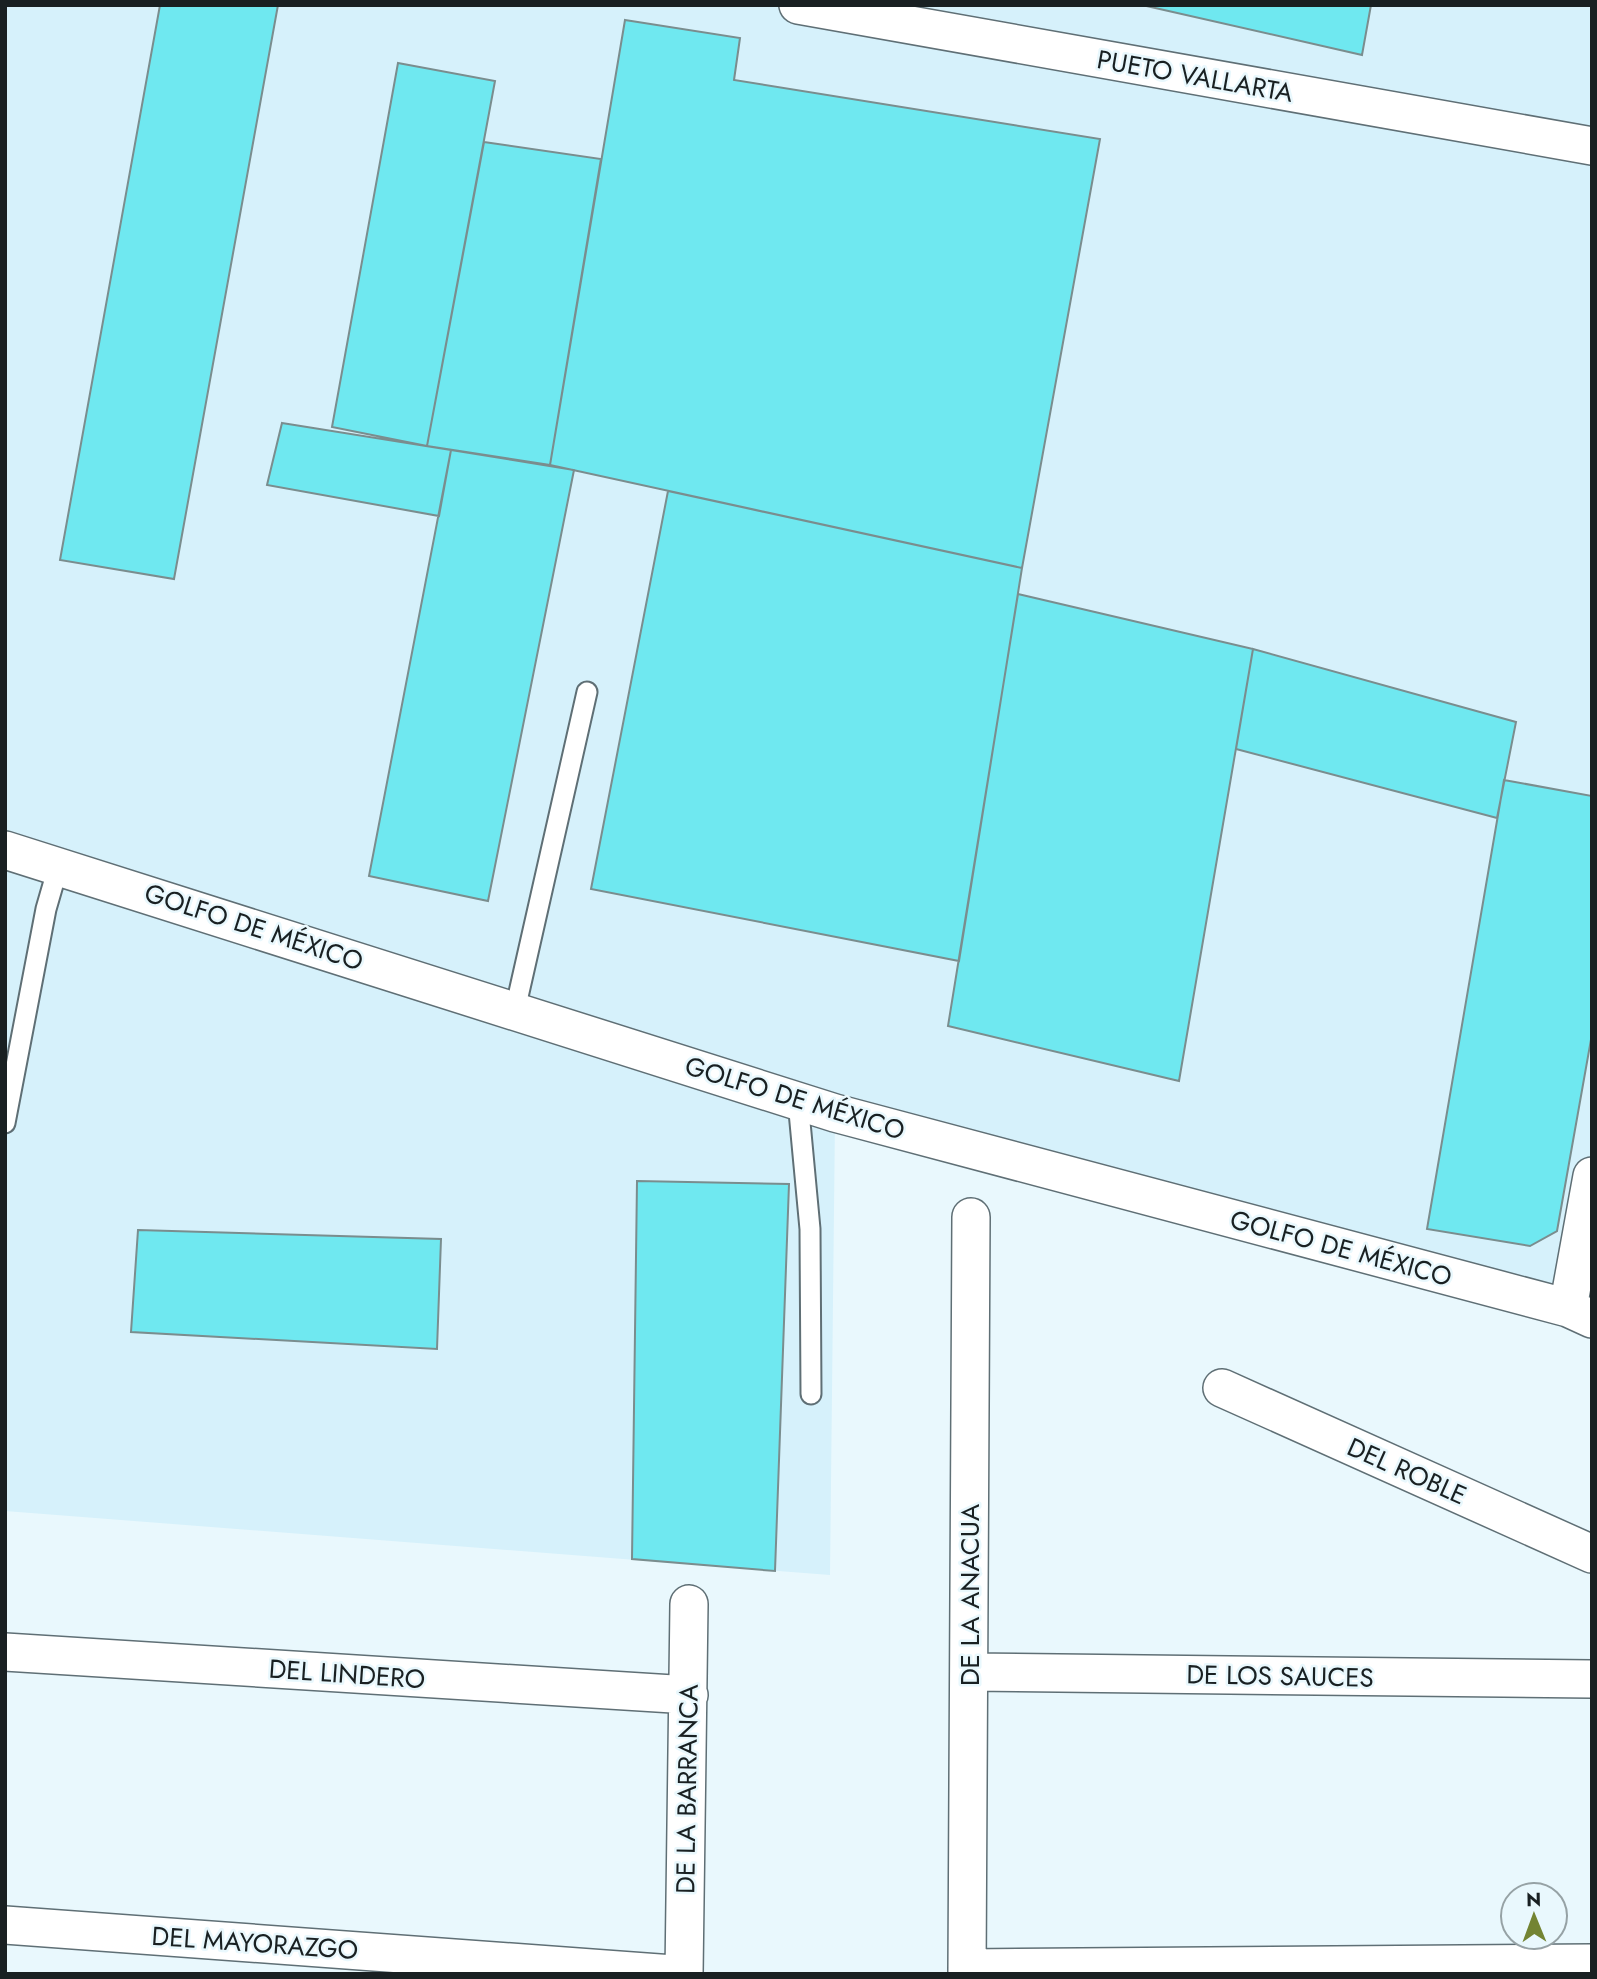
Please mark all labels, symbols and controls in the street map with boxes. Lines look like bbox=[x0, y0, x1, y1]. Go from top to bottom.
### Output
street label: PUETO VALLARTA bbox=[1094, 40, 1297, 112]
street label: GOLFO DE MÉXICO bbox=[140, 874, 368, 980]
street label: GOLFO DE MÉXICO bbox=[680, 1046, 910, 1150]
street label: GOLFO DE MÉXICO bbox=[1226, 1200, 1456, 1296]
street label: DEL ROBLE bbox=[1341, 1428, 1473, 1514]
street label: DE LA ANACUA bbox=[951, 1503, 989, 1686]
street label: DEL LINDERO bbox=[267, 1650, 427, 1698]
street label: DE LOS SAUCES bbox=[1186, 1655, 1374, 1697]
street label: DE LA BARRANCA bbox=[666, 1683, 708, 1894]
north arrow bbox=[1499, 1881, 1569, 1951]
text: N bbox=[1526, 1886, 1541, 1913]
street label: DEL MAYORAZGO bbox=[150, 1917, 360, 1969]

